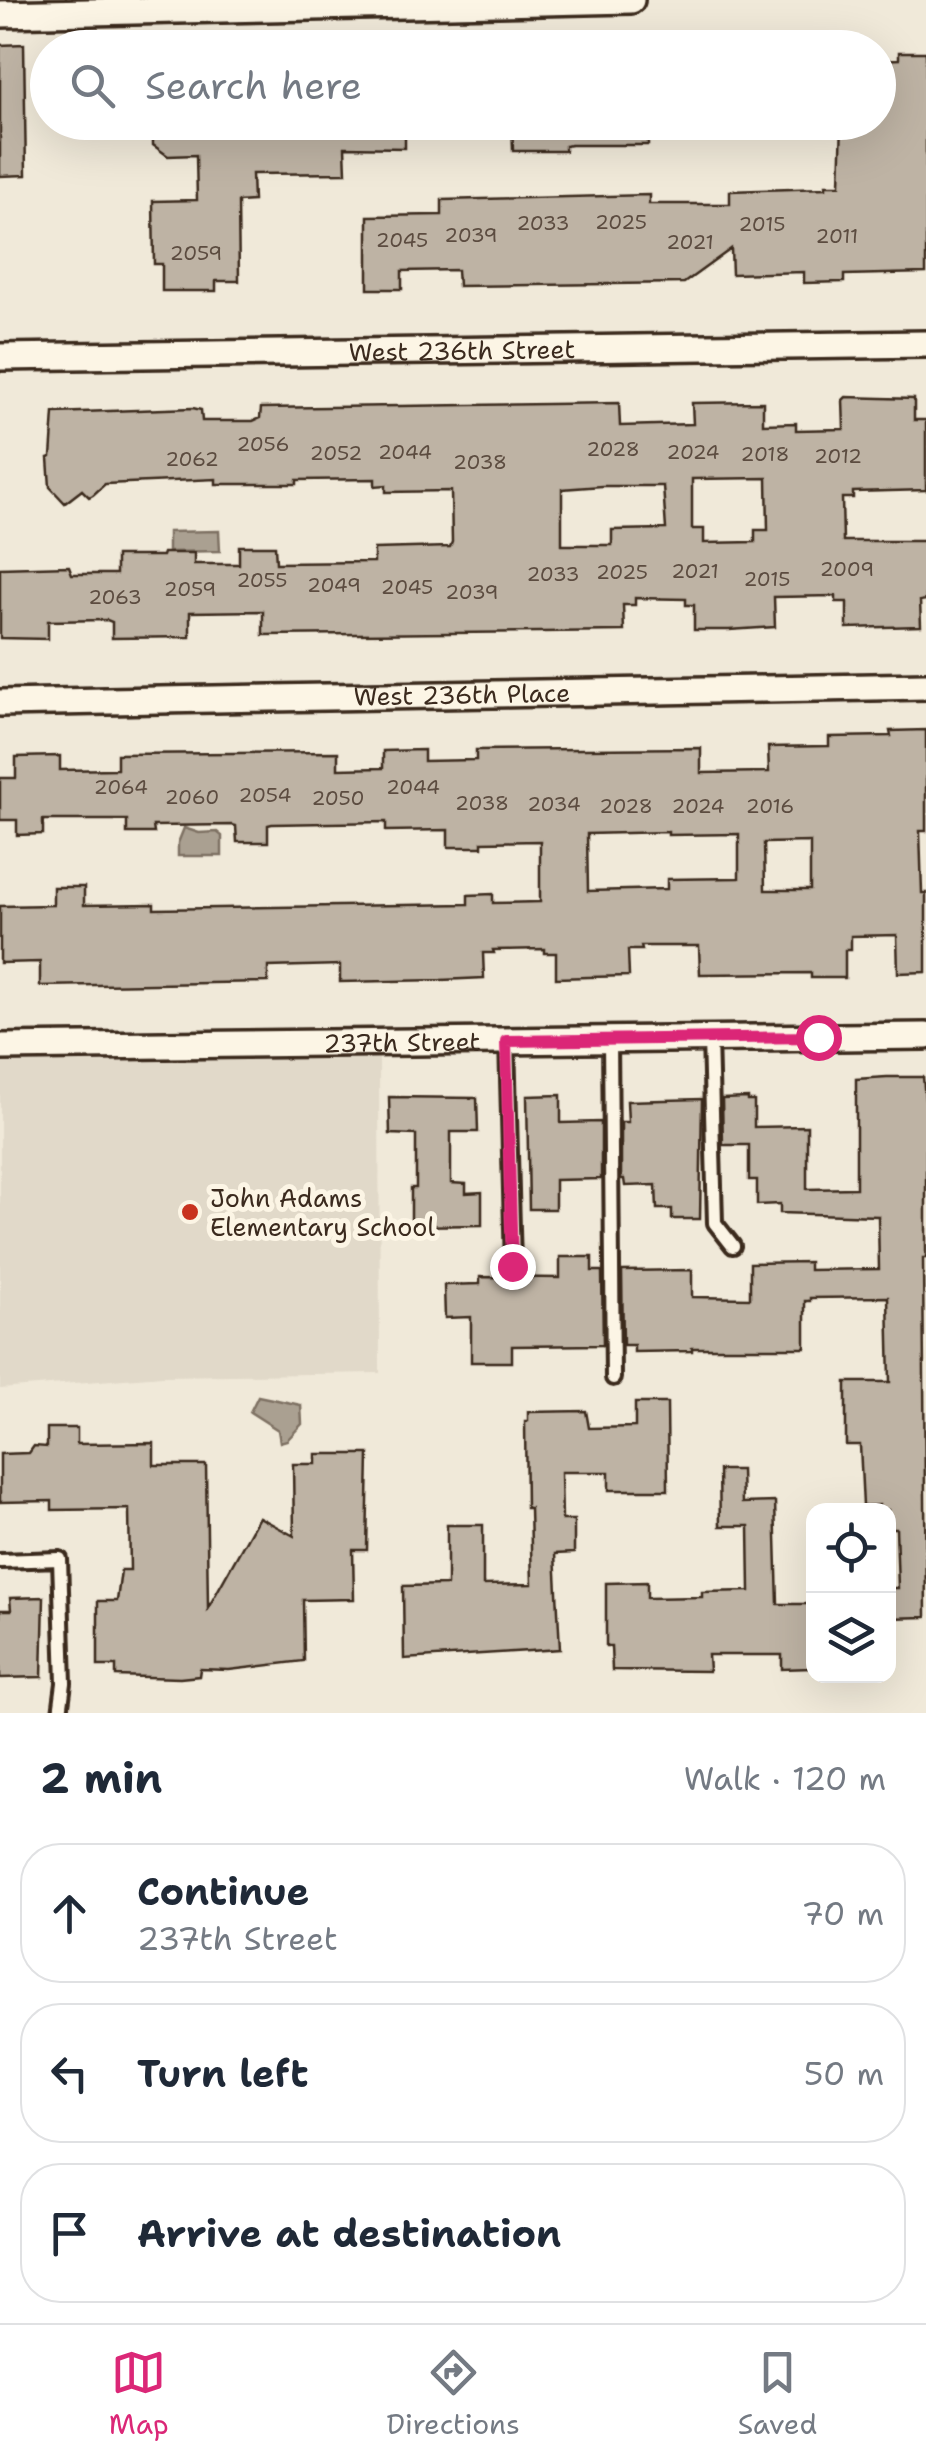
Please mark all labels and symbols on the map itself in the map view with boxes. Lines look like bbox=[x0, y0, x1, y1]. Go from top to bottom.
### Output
house number: 2025 bbox=[595, 209, 647, 235]
house number: 2033 bbox=[516, 210, 570, 236]
house number: 2015 bbox=[738, 211, 786, 237]
house number: 2039 bbox=[444, 222, 498, 248]
house number: 2011 bbox=[816, 223, 858, 249]
house number: 2045 bbox=[376, 227, 428, 253]
house number: 2021 bbox=[666, 229, 714, 255]
house number: 2059 bbox=[170, 240, 222, 266]
street label: West 236th Street bbox=[348, 332, 575, 369]
house number: 2056 bbox=[236, 431, 290, 457]
house number: 2028 bbox=[586, 436, 640, 462]
house number: 2044 bbox=[378, 439, 432, 465]
house number: 2024 bbox=[667, 439, 719, 465]
house number: 2052 bbox=[310, 440, 362, 466]
house number: 2018 bbox=[741, 441, 789, 467]
house number: 2012 bbox=[814, 443, 862, 469]
house number: 2062 bbox=[165, 446, 219, 472]
house number: 2038 bbox=[453, 449, 507, 475]
house number: 2009 bbox=[820, 556, 874, 582]
house number: 2021 bbox=[671, 558, 719, 584]
house number: 2025 bbox=[596, 559, 648, 585]
house number: 2033 bbox=[526, 561, 580, 587]
house number: 2015 bbox=[743, 566, 791, 592]
house number: 2055 bbox=[237, 567, 287, 593]
house number: 2049 bbox=[307, 572, 361, 598]
house number: 2045 bbox=[381, 574, 433, 600]
house number: 2059 bbox=[164, 576, 216, 602]
house number: 2039 bbox=[445, 579, 499, 605]
house number: 2063 bbox=[88, 584, 142, 610]
street label: West 236th Place bbox=[353, 676, 571, 714]
house number: 2064 bbox=[94, 774, 148, 800]
house number: 2044 bbox=[386, 774, 440, 800]
house number: 2054 bbox=[239, 782, 291, 808]
house number: 2060 bbox=[165, 784, 219, 810]
house number: 2050 bbox=[311, 785, 365, 811]
house number: 2038 bbox=[455, 790, 509, 816]
house number: 2034 bbox=[527, 791, 581, 817]
house number: 2028 bbox=[599, 793, 653, 819]
house number: 2024 bbox=[672, 793, 724, 819]
house number: 2016 bbox=[746, 793, 794, 819]
route start bbox=[796, 1015, 842, 1061]
street label: 237th Street bbox=[323, 1024, 481, 1060]
place label: John Adams Elementary School bbox=[210, 1181, 436, 1244]
marker: John Adams Elementary School bbox=[179, 1201, 201, 1223]
route end bbox=[490, 1244, 536, 1290]

